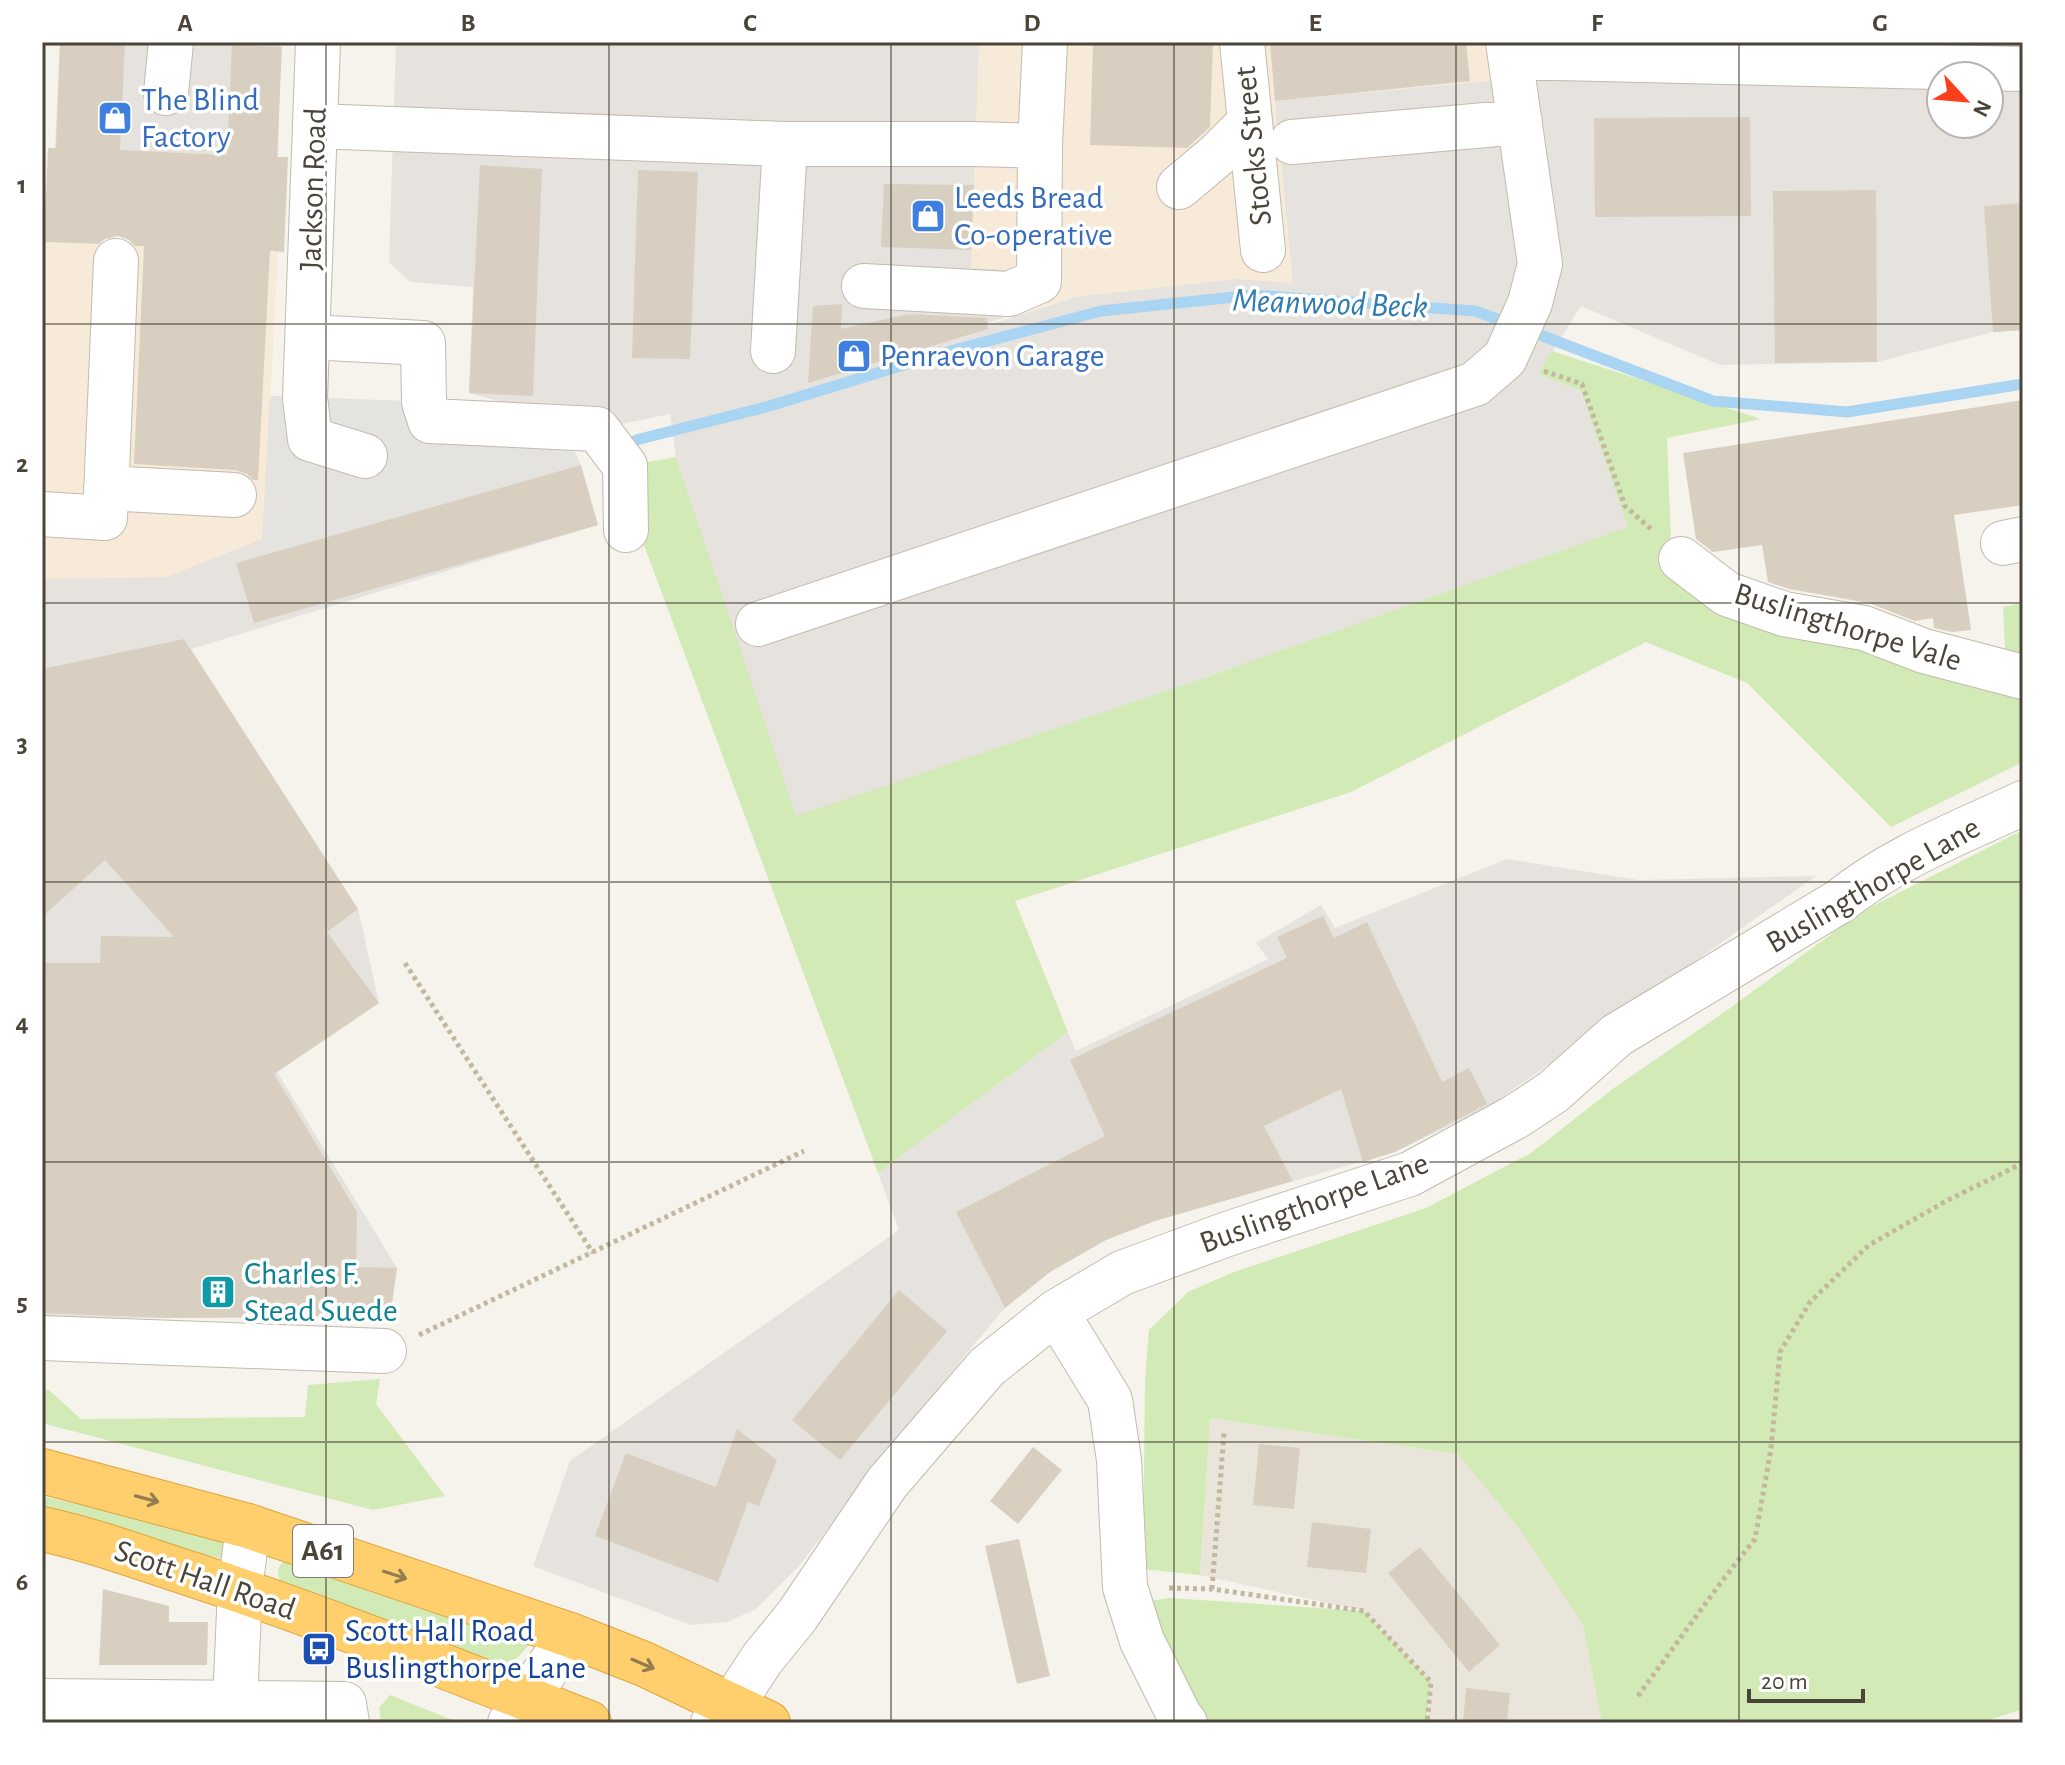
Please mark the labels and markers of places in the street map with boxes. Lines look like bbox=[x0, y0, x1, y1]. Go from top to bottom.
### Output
place label: The Blind Factory bbox=[141, 84, 259, 153]
shop icon: The Blind Factory bbox=[96, 99, 134, 137]
place label: Leeds Bread Co-operative bbox=[954, 182, 1113, 251]
shop icon: Leeds Bread Co-operative bbox=[909, 197, 947, 235]
shop icon: Penraevon Garage bbox=[835, 337, 873, 375]
place label: Penraevon Garage bbox=[880, 340, 1105, 372]
place label: Charles F. Stead Suede bbox=[244, 1258, 398, 1327]
building icon: Charles F. Stead Suede bbox=[199, 1273, 237, 1311]
place label: Scott Hall Road Buslingthorpe Lane bbox=[345, 1615, 586, 1684]
bus stop icon: Scott Hall Road Buslingthorpe Lane bbox=[300, 1630, 338, 1668]

